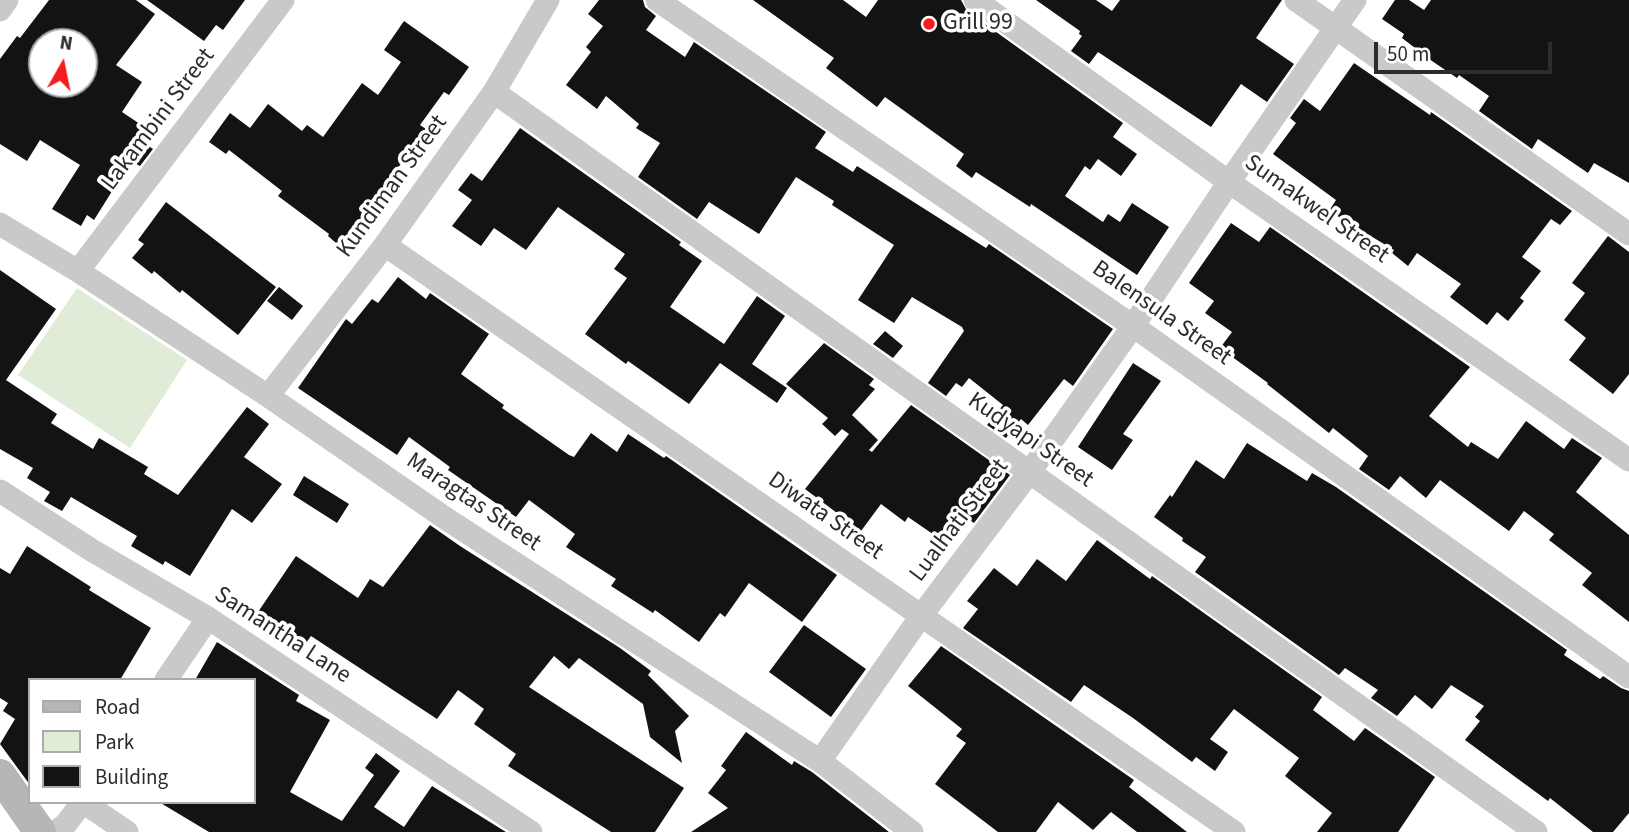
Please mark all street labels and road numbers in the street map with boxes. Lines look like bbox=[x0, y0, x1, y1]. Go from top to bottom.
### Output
street label: Lakambini Street bbox=[96, 43, 222, 197]
street label: Kundiman Street bbox=[332, 110, 454, 264]
street label: Sumakwel Street bbox=[1238, 149, 1394, 271]
street label: Balensula Street bbox=[1086, 255, 1236, 373]
street label: Kudyapi Street bbox=[962, 387, 1098, 495]
street label: Maragtas Street bbox=[400, 447, 546, 559]
street label: Lualhati Street bbox=[904, 454, 1016, 588]
street label: Diwata Street bbox=[762, 467, 888, 567]
street label: Samantha Lane bbox=[208, 581, 356, 691]

